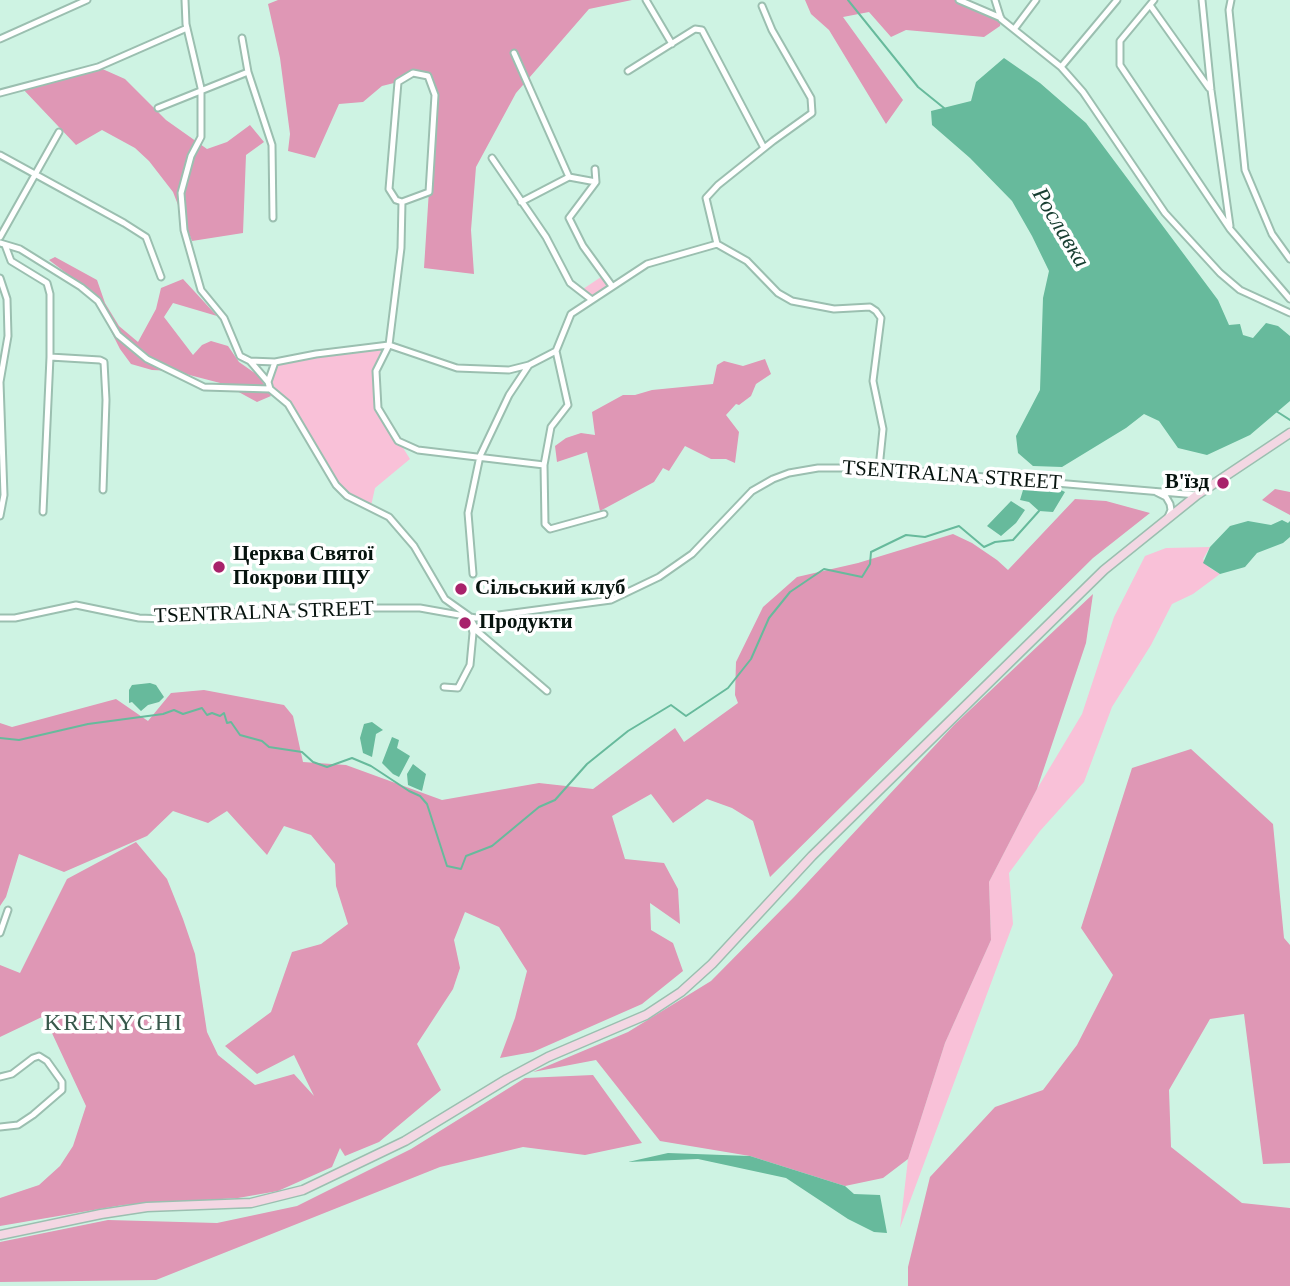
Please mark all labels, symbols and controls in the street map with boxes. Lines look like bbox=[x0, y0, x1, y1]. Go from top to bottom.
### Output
water label: Рославка bbox=[1025, 183, 1095, 273]
street label: TSENTRALNA STREET bbox=[841, 456, 1063, 496]
place label: В'їзд bbox=[1165, 470, 1209, 496]
marker: В'їзд bbox=[1215, 475, 1231, 491]
place label: Церква Святої Покрови ПЦУ bbox=[233, 542, 373, 592]
marker: Церква Святої Покрови ПЦУ bbox=[211, 559, 227, 575]
place label: Сільський клуб bbox=[475, 576, 625, 602]
marker: Сільський клуб bbox=[453, 581, 469, 597]
street label: TSENTRALNA STREET bbox=[154, 597, 374, 629]
place label: Продукти bbox=[479, 610, 573, 636]
marker: Продукти bbox=[457, 615, 473, 631]
district label: KRENYCHI bbox=[45, 1010, 183, 1038]

